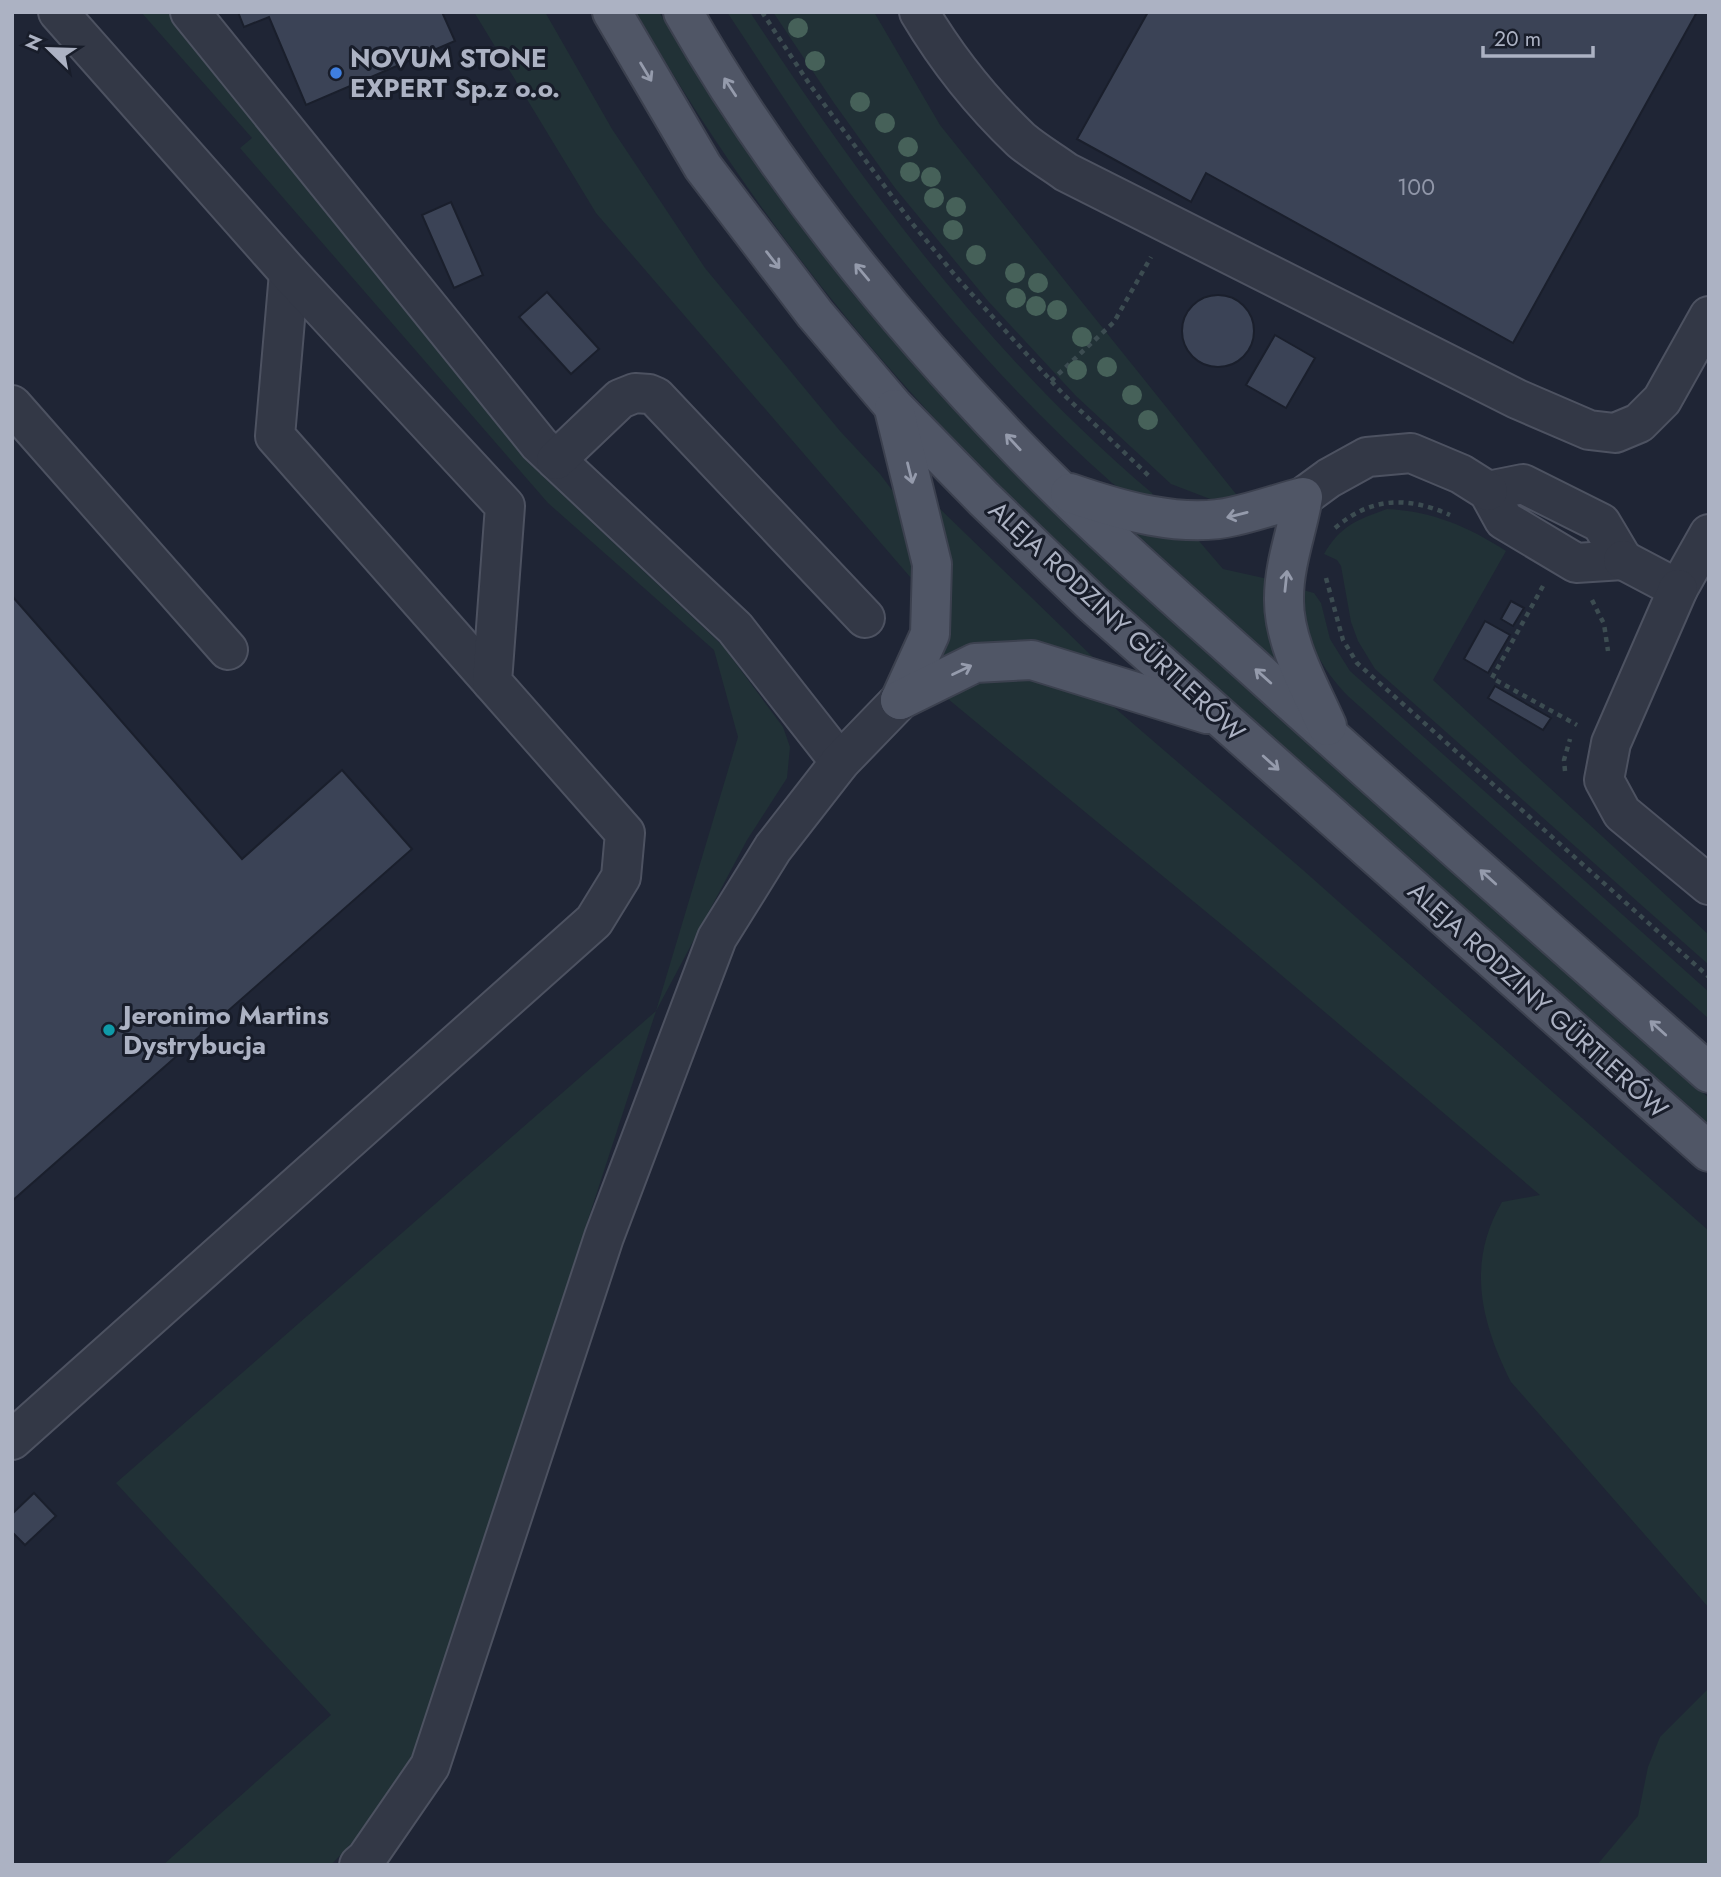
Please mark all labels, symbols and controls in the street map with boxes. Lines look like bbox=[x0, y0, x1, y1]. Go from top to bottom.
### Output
north arrow bbox=[14, 14, 84, 84]
scale bar bbox=[1483, 14, 1593, 58]
text: 20 m bbox=[1494, 24, 1541, 54]
text: N bbox=[18, 30, 49, 55]
place label: NOVUM STONE EXPERT Sp.z o.o. bbox=[350, 39, 560, 107]
one-way arrow bbox=[639, 61, 653, 81]
marker: NOVUM STONE EXPERT Sp.z o.o. bbox=[328, 65, 344, 81]
one-way arrow bbox=[723, 78, 738, 97]
house number: 100 bbox=[1397, 170, 1435, 204]
one-way arrow bbox=[765, 250, 780, 269]
one-way arrow bbox=[854, 264, 870, 282]
one-way arrow bbox=[1005, 433, 1021, 451]
one-way arrow bbox=[904, 461, 917, 484]
street label: ALEJA RODZINY GÜRTLERÓW bbox=[980, 492, 1254, 751]
one-way arrow bbox=[1227, 509, 1249, 522]
one-way arrow bbox=[1279, 570, 1292, 593]
one-way arrow bbox=[951, 662, 972, 676]
one-way arrow bbox=[1254, 668, 1272, 684]
one-way arrow bbox=[1262, 755, 1280, 771]
one-way arrow bbox=[1479, 869, 1497, 885]
street label: ALEJA RODZINY GÜRTLERÓW bbox=[1399, 873, 1677, 1128]
place label: Jeronimo Martins Dystrybucja bbox=[118, 996, 329, 1064]
one-way arrow bbox=[1649, 1020, 1667, 1036]
marker: Jeronimo Martins Dystrybucja bbox=[101, 1022, 117, 1038]

